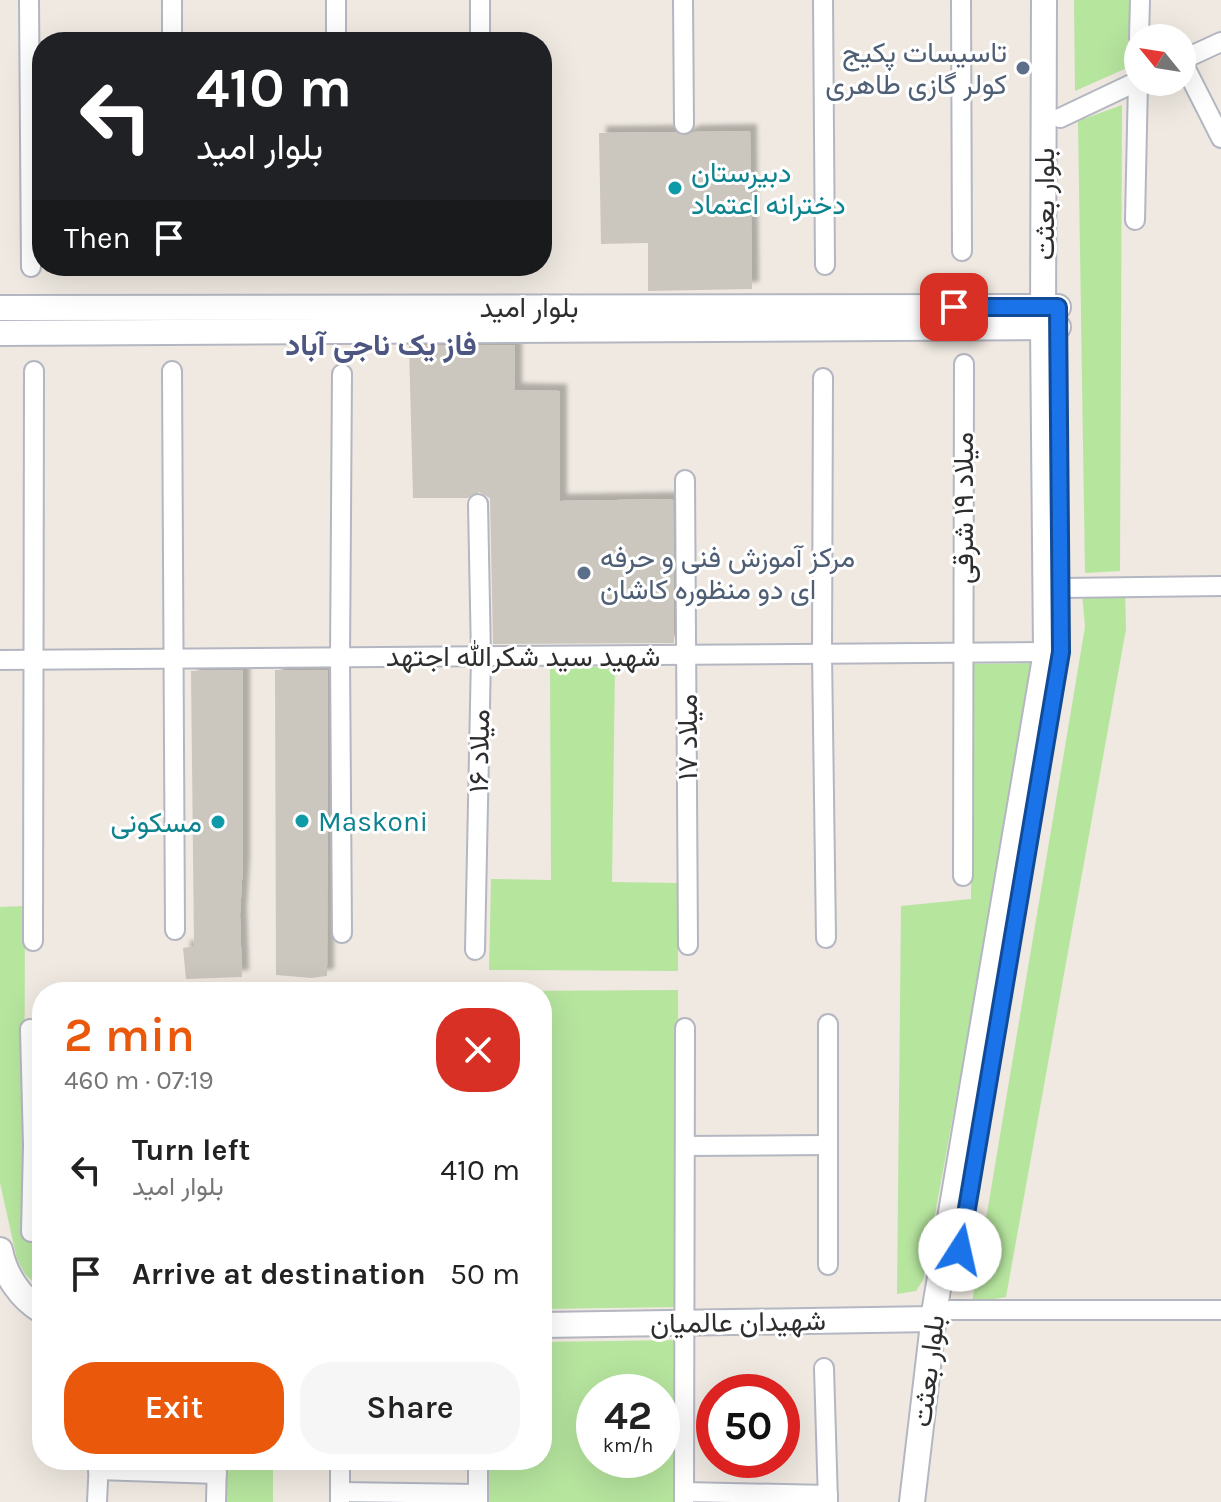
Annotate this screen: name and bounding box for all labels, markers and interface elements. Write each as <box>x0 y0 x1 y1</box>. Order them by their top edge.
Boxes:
north arrow <box>1124 24 1196 96</box>
map controls <box>1124 24 1196 96</box>
place label: تاسیسات پکیج کولر گازی طاهری <box>825 36 1007 102</box>
text: 410 m <box>196 55 352 120</box>
marker: تاسیسات پکیج کولر گازی طاهری <box>1014 59 1032 77</box>
icon: left <box>64 64 168 168</box>
text: بلوار امید <box>196 126 323 168</box>
street label: بلوار بعثت <box>1028 148 1062 260</box>
place label: دبیرستان دخترانه اعتماد <box>691 156 846 222</box>
marker: دبیرستان دخترانه اعتماد <box>666 179 684 197</box>
icon: arrive <box>147 216 191 260</box>
text: Then <box>64 220 131 256</box>
pin <box>920 273 988 341</box>
icon: arrive <box>932 285 976 329</box>
street label: بلوار امید <box>480 291 578 325</box>
district label: فاز یک ناجی آباد <box>285 327 477 363</box>
street label: میلاد ۱۹ شرقی <box>947 432 981 584</box>
place label: مرکز آموزش فنی و حرفه ای دو منظوره کاشان <box>600 541 855 607</box>
marker: مرکز آموزش فنی و حرفه ای دو منظوره کاشان <box>575 564 593 582</box>
street label: شهید سید شکرالله اجتهد <box>386 640 660 674</box>
street label: میلاد ۱۷ <box>671 694 704 780</box>
street label: میلاد ۱۶ <box>462 709 496 793</box>
place label: Maskoni <box>318 805 428 838</box>
place label: مسکونی <box>111 806 202 840</box>
marker: Maskoni <box>293 812 311 830</box>
marker: مسکونی <box>209 813 227 831</box>
text: 2 min <box>64 1007 195 1063</box>
button: close <box>436 1008 520 1092</box>
text: 460 m · 07:19 <box>64 1065 214 1096</box>
text: Turn left <box>132 1132 250 1168</box>
icon: left <box>64 1148 108 1192</box>
text: 410 m <box>440 1152 520 1188</box>
text: بلوار امید <box>132 1171 224 1202</box>
position arrow <box>918 1208 1002 1292</box>
icon: arrive <box>64 1252 108 1296</box>
text: Arrive at destination <box>132 1256 426 1292</box>
text: 50 m <box>450 1256 520 1292</box>
street label: شهیدان عالمیان <box>650 1304 826 1341</box>
street label: بلوار بعثت <box>905 1313 952 1429</box>
button: Exit <box>64 1362 284 1454</box>
button: Share <box>300 1362 520 1454</box>
speed limit sign: 50 <box>696 1374 800 1478</box>
text: 42 <box>604 1392 652 1439</box>
text: km/h <box>603 1434 653 1457</box>

